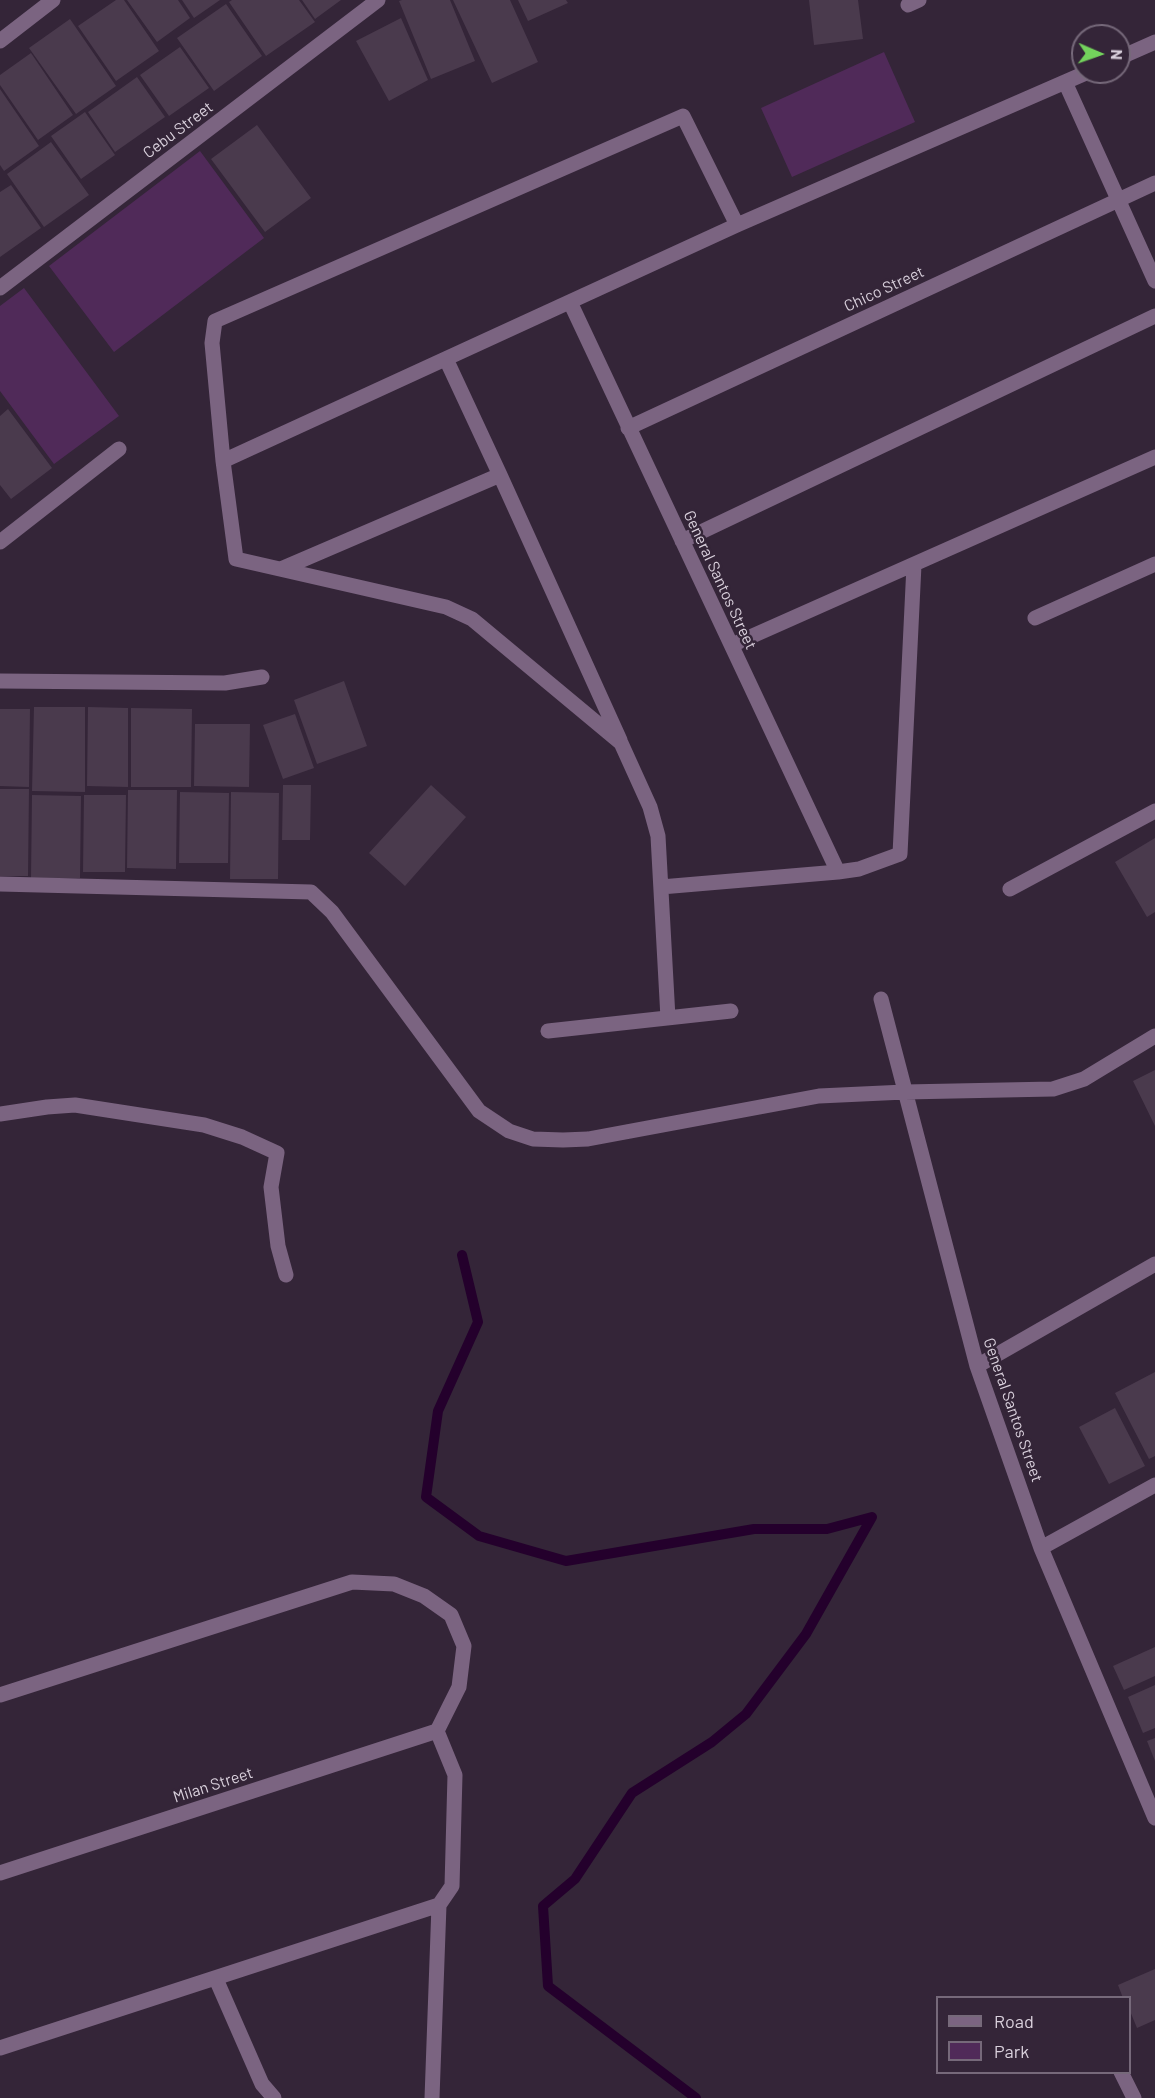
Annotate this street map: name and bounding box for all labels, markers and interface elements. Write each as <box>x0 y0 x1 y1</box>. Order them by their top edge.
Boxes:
north arrow <box>1071 24 1131 84</box>
text: N <box>1108 49 1127 60</box>
street label: Cebu Street <box>139 98 217 162</box>
street label: Chico Street <box>841 262 927 316</box>
street label: General Santos Street <box>679 507 761 653</box>
street label: General Santos Street <box>979 1335 1047 1485</box>
street label: Milan Street <box>171 1763 255 1807</box>
legend <box>936 1996 1131 2074</box>
text: Road <box>994 2010 1034 2032</box>
text: Park <box>994 2040 1029 2062</box>

